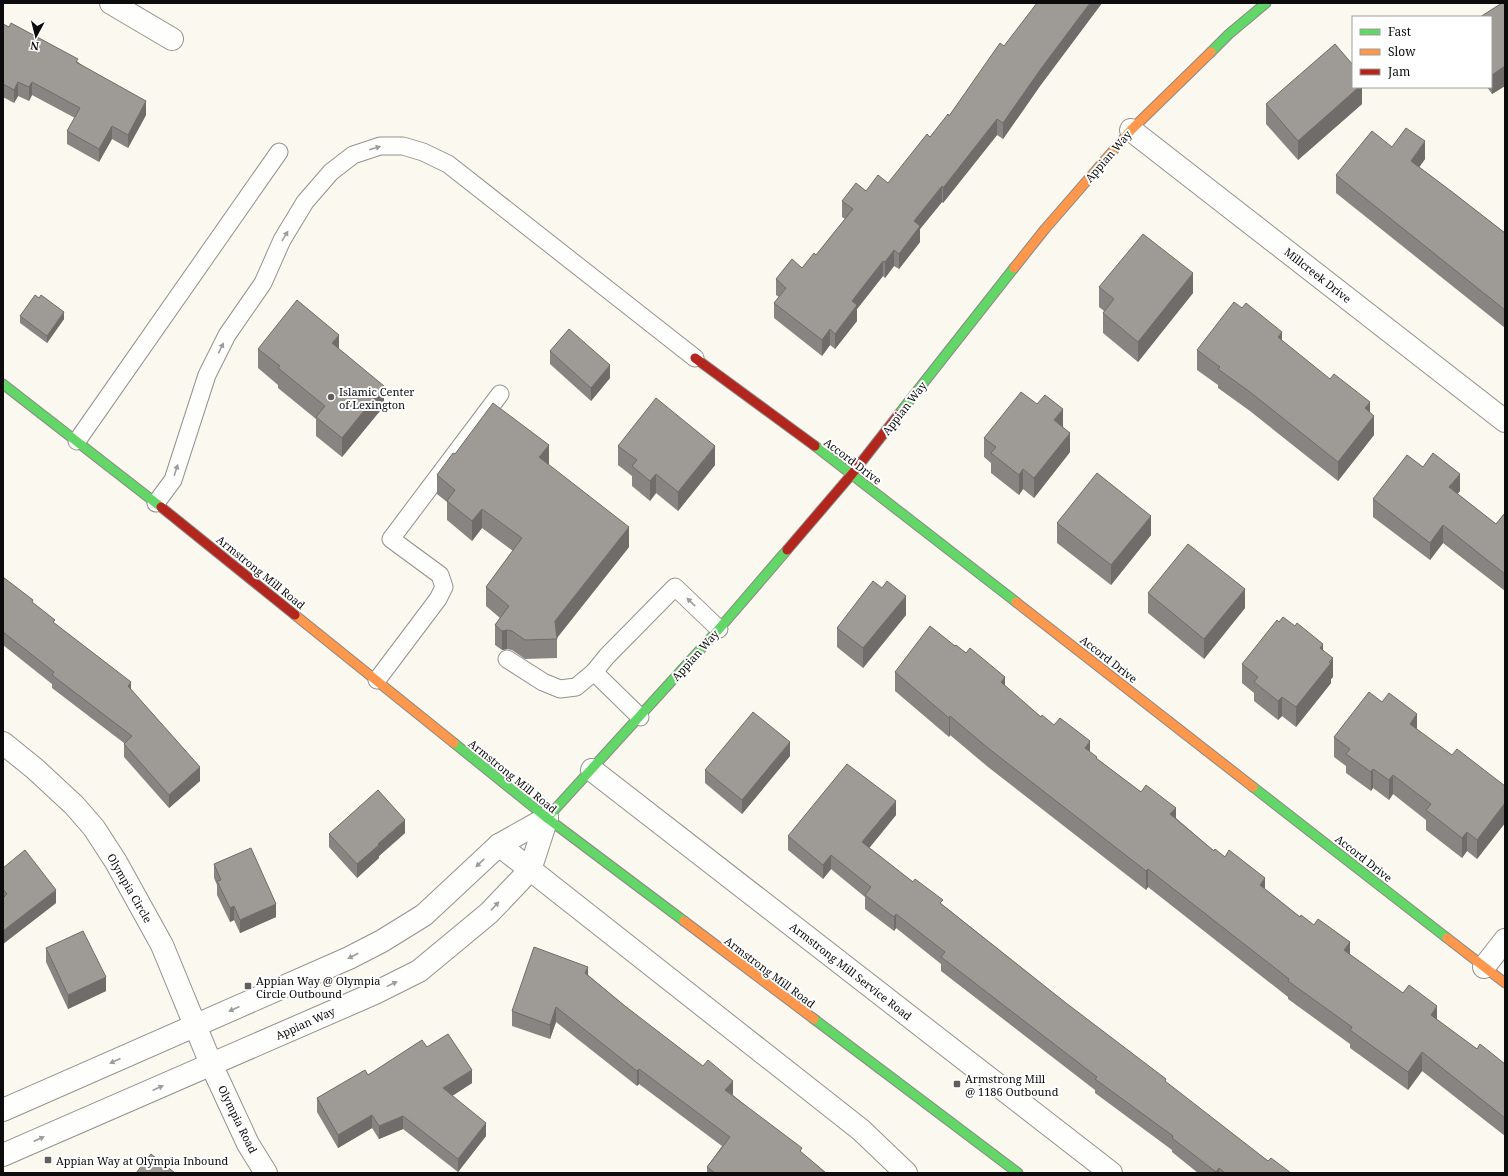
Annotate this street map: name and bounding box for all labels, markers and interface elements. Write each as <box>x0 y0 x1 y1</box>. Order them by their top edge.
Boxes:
north arrow <box>16 16 56 56</box>
legend <box>1352 16 1492 88</box>
text: Fast <box>1388 23 1411 40</box>
text: N <box>29 38 40 54</box>
text: Slow <box>1388 43 1416 60</box>
text: Jam <box>1387 63 1410 80</box>
street label: Appian Way <box>1081 126 1135 185</box>
one-way arrow <box>369 145 381 151</box>
one-way arrow <box>281 230 288 242</box>
street label: Millcreek Drive <box>1281 244 1355 306</box>
one-way arrow <box>218 342 224 354</box>
street label: Appian Way <box>878 378 930 438</box>
place label: Islamic Center of Lexington <box>339 384 415 412</box>
marker: Islamic Center of Lexington <box>326 392 336 402</box>
street label: Accord Drive <box>821 434 885 488</box>
one-way arrow <box>173 464 179 476</box>
street label: Armstrong Mill Road <box>214 532 308 612</box>
one-way arrow <box>686 597 696 607</box>
street label: Appian Way <box>668 626 722 684</box>
street label: Accord Drive <box>1077 632 1141 686</box>
street label: Armstrong Mill Road <box>466 736 560 816</box>
street label: Accord Drive <box>1332 831 1396 885</box>
street label: Olympia Circle <box>104 851 156 925</box>
one-way arrow <box>475 858 485 868</box>
one-way arrow <box>491 901 500 912</box>
street label: Armstrong Mill Service Road <box>787 919 915 1023</box>
street label: Armstrong Mill Road <box>722 933 818 1011</box>
one-way arrow <box>348 953 359 959</box>
place label: Appian Way @ Olympia Circle Outbound <box>256 973 380 1001</box>
marker: Appian Way @ Olympia Circle Outbound <box>243 981 253 991</box>
one-way arrow <box>386 981 398 987</box>
street label: Appian Way <box>273 1003 338 1043</box>
one-way arrow <box>228 1006 240 1012</box>
one-way arrow <box>110 1058 121 1064</box>
place label: Armstrong Mill @ 1186 Outbound <box>965 1071 1059 1099</box>
marker: Armstrong Mill @ 1186 Outbound <box>952 1079 962 1089</box>
street label: Olympia Road <box>215 1082 261 1156</box>
one-way arrow <box>152 1084 164 1091</box>
one-way arrow <box>33 1136 45 1142</box>
place label: Appian Way at Olympia Inbound <box>56 1153 228 1168</box>
marker: Appian Way at Olympia Inbound <box>43 1155 53 1165</box>

